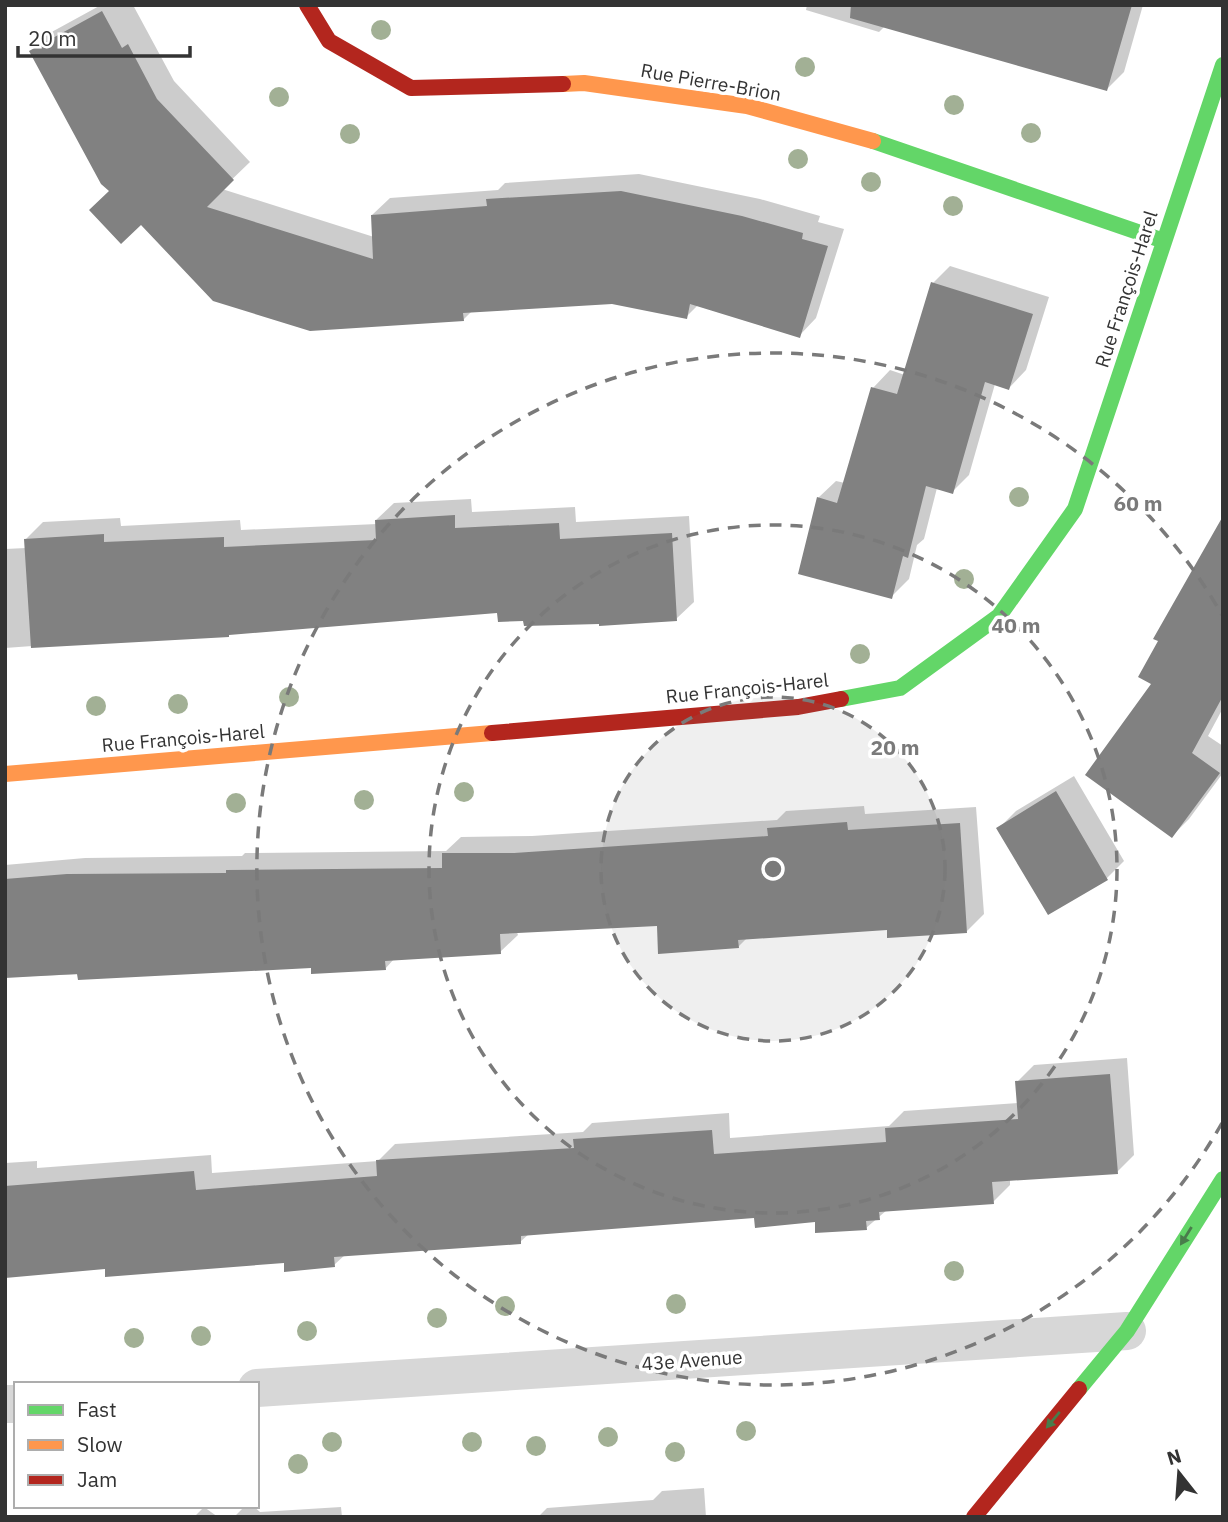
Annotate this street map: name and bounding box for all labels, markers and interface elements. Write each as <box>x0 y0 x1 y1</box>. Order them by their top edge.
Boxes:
scale bar <box>18 14 189 58</box>
text: 20 m <box>28 24 77 52</box>
street label: Rue Pierre-Brion <box>639 58 783 106</box>
street label: Rue François-Harel <box>1089 208 1163 370</box>
text: 60 m <box>1114 489 1162 517</box>
text: 40 m <box>992 611 1040 639</box>
street label: Rue François-Harel <box>664 668 830 708</box>
street label: Rue François-Harel <box>101 719 265 757</box>
text: 20 m <box>871 733 919 761</box>
centre of rings <box>761 857 785 881</box>
one-way arrow <box>1180 1227 1193 1246</box>
street label: 43e Avenue <box>641 1345 743 1375</box>
legend <box>14 1382 259 1508</box>
text: Fast <box>77 1395 117 1423</box>
one-way arrow <box>1046 1411 1061 1429</box>
text: Slow <box>77 1430 123 1458</box>
north arrow <box>1144 1438 1214 1508</box>
text: N <box>1164 1443 1184 1470</box>
text: Jam <box>77 1465 117 1493</box>

